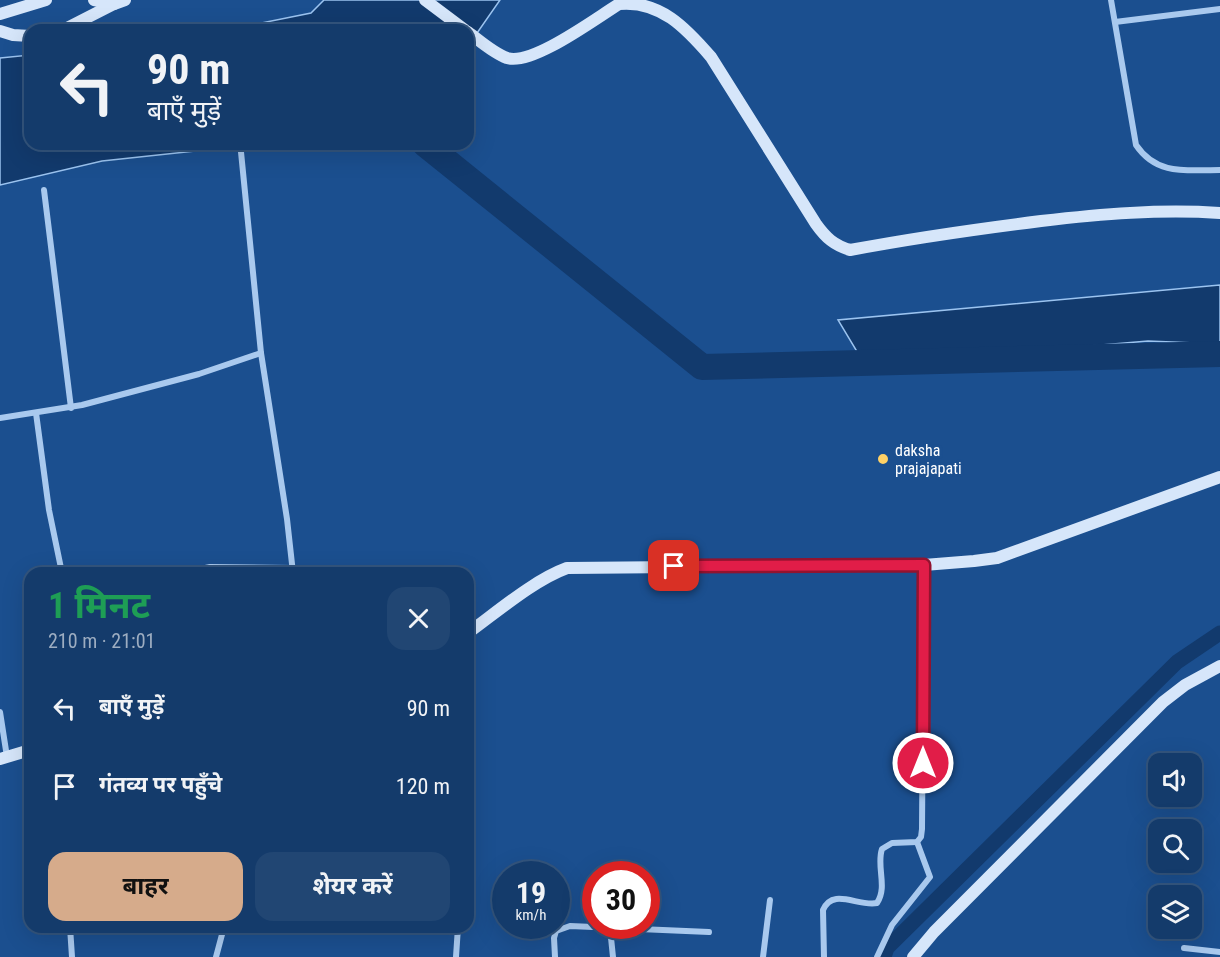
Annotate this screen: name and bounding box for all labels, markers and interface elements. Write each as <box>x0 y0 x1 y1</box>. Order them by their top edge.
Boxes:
text: 90 m <box>147 45 230 94</box>
icon: left <box>48 48 126 126</box>
text: बाएँ मुड़ें <box>147 95 221 127</box>
place label: daksha prajajapati <box>895 441 962 478</box>
marker: daksha prajajapati <box>876 452 890 466</box>
pin <box>648 540 699 591</box>
icon: arrive <box>657 549 690 582</box>
text: 1 मिनट <box>48 585 150 627</box>
button: close <box>387 587 450 650</box>
text: 210 m · 21:01 <box>48 629 155 653</box>
icon: left <box>48 692 81 725</box>
text: बाएँ मुड़ें <box>99 694 164 719</box>
text: 90 m <box>407 696 450 721</box>
position arrow <box>891 731 955 795</box>
map controls <box>1148 753 1202 939</box>
button: sound <box>1148 753 1202 807</box>
icon: arrive <box>48 770 81 803</box>
text: गंतव्य पर पहुँचे <box>99 772 222 797</box>
text: 120 m <box>396 774 450 799</box>
button: search <box>1148 819 1202 873</box>
button: बाहर <box>48 852 243 921</box>
button: शेयर करें <box>255 852 450 921</box>
speed limit sign: 30 <box>582 861 660 939</box>
text: 19 <box>516 875 546 910</box>
button: layers <box>1148 885 1202 939</box>
text: km/h <box>516 906 546 924</box>

